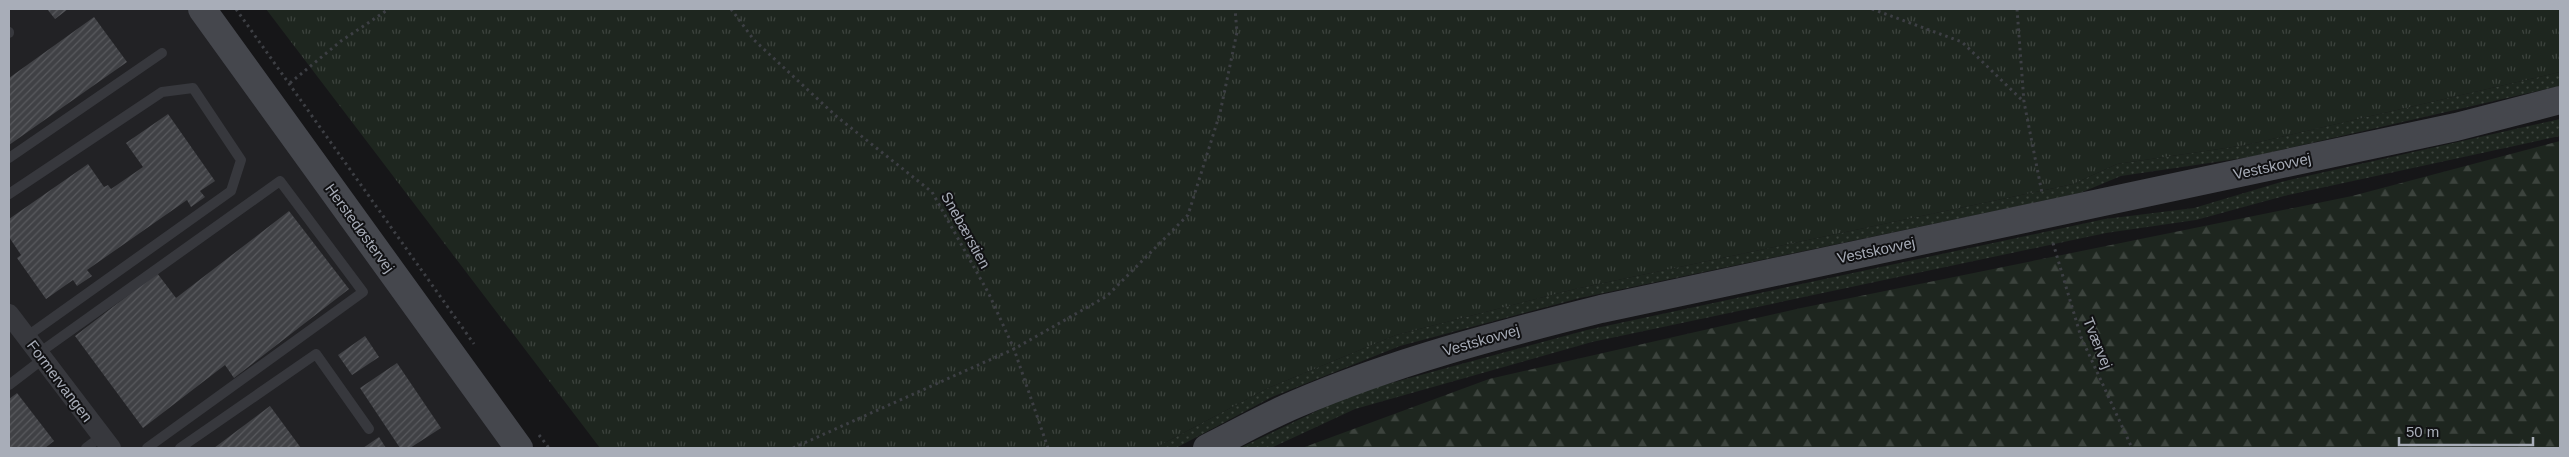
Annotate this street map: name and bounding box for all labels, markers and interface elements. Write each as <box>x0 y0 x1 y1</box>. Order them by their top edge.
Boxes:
street label: Vestskovvej <box>2231 149 2313 183</box>
street label: Herstedøstervej <box>322 180 398 276</box>
street label: Snebærstien <box>938 189 994 271</box>
street label: Vestskovvej <box>1835 233 1917 267</box>
street label: Tværvej <box>2080 315 2116 371</box>
street label: Vestskovvej <box>1441 321 1521 359</box>
street label: Formervangen <box>24 337 96 425</box>
scale bar <box>2399 414 2533 446</box>
text: 50 m <box>2406 423 2439 440</box>

